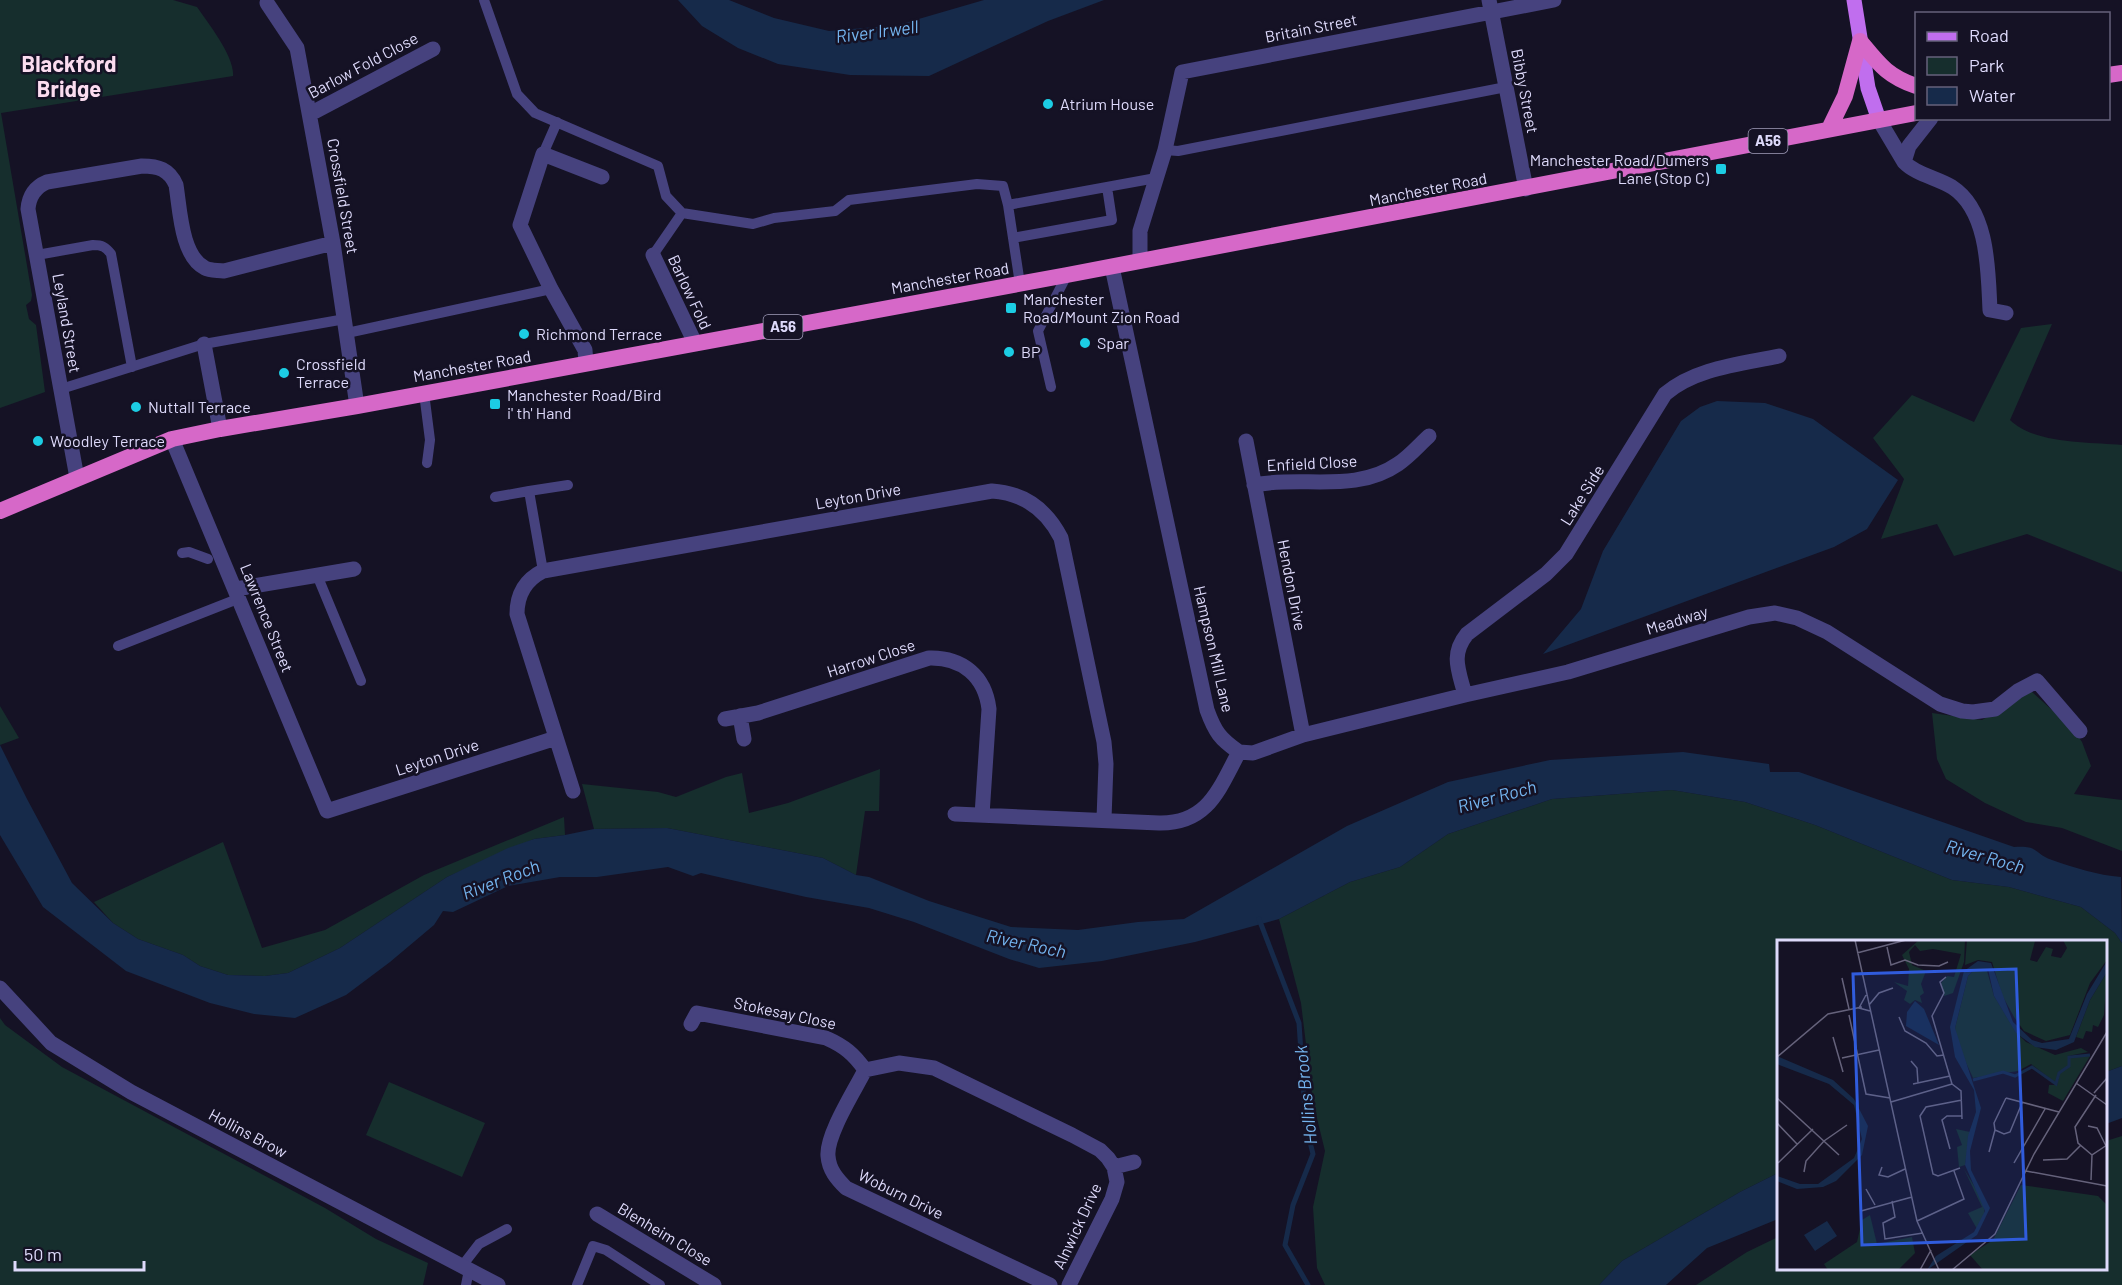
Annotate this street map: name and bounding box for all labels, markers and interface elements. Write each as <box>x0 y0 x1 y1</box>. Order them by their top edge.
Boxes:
street label: Britain Street <box>1263 9 1359 46</box>
legend <box>1915 12 2110 120</box>
water label: River Irwell <box>834 15 920 47</box>
text: Road <box>1969 24 2009 46</box>
street label: Barlow Fold Close <box>305 28 421 102</box>
street label: Bibby Street <box>1508 47 1543 135</box>
district label: Blackford Bridge <box>22 50 116 101</box>
text: Park <box>1969 54 2004 76</box>
text: Water <box>1969 84 2016 106</box>
place label: Atrium House <box>1060 94 1154 113</box>
marker: Atrium House <box>1041 97 1055 111</box>
road number: A56 <box>1748 129 1788 153</box>
street label: Crossfield Street <box>324 137 363 255</box>
place label: Manchester Road/Dumers Lane (Stop C) <box>1530 150 1710 187</box>
marker: Manchester Road/Dumers Lane (Stop C) <box>1714 162 1728 176</box>
street label: Manchester Road <box>1367 168 1488 209</box>
street label: Barlow Fold <box>665 251 716 332</box>
street label: Manchester Road <box>889 258 1010 297</box>
street label: Leyland Street <box>49 272 86 374</box>
place label: Manchester Road/Mount Zion Road <box>1023 289 1180 326</box>
marker: Manchester Road/Mount Zion Road <box>1004 301 1018 315</box>
road number: A56 <box>764 315 802 339</box>
place label: Richmond Terrace <box>536 324 662 343</box>
marker: Richmond Terrace <box>517 327 531 341</box>
place label: Spar <box>1097 333 1129 352</box>
marker: Spar <box>1078 336 1092 350</box>
place label: BP <box>1021 342 1041 361</box>
marker: BP <box>1002 345 1016 359</box>
street label: Manchester Road <box>411 346 532 385</box>
place label: Crossfield Terrace <box>296 354 366 391</box>
marker: Crossfield Terrace <box>277 366 291 380</box>
place label: Manchester Road/Bird i' th' Hand <box>507 385 662 422</box>
place label: Nuttall Terrace <box>148 397 251 416</box>
marker: Manchester Road/Bird i' th' Hand <box>488 397 502 411</box>
marker: Nuttall Terrace <box>129 400 143 414</box>
place label: Woodley Terrace <box>50 431 165 450</box>
marker: Woodley Terrace <box>31 434 45 448</box>
street label: Enfield Close <box>1266 451 1358 474</box>
street label: Lake Side <box>1556 461 1607 528</box>
street label: Leyton Drive <box>814 479 902 512</box>
street label: Hendon Drive <box>1274 538 1311 632</box>
street label: Lawrence Street <box>237 561 298 675</box>
street label: Hampson Mill Lane <box>1191 584 1238 714</box>
street label: Meadway <box>1644 601 1711 638</box>
street label: Harrow Close <box>824 634 917 681</box>
street label: Leyton Drive <box>393 734 481 779</box>
water label: River Roch <box>1455 775 1539 817</box>
water label: River Roch <box>1943 834 2027 878</box>
water label: River Roch <box>459 854 542 904</box>
water label: River Roch <box>984 924 1068 962</box>
inset map <box>1777 940 2107 1270</box>
street label: Stokesay Close <box>732 992 838 1033</box>
water label: Hollins Brook <box>1289 1044 1321 1146</box>
street label: Hollins Brow <box>206 1104 291 1161</box>
street label: Woburn Drive <box>855 1165 947 1222</box>
street label: Alnwick Drive <box>1048 1180 1105 1272</box>
street label: Blenheim Close <box>615 1198 716 1269</box>
scale bar <box>15 1234 144 1272</box>
text: 50 m <box>24 1243 62 1265</box>

